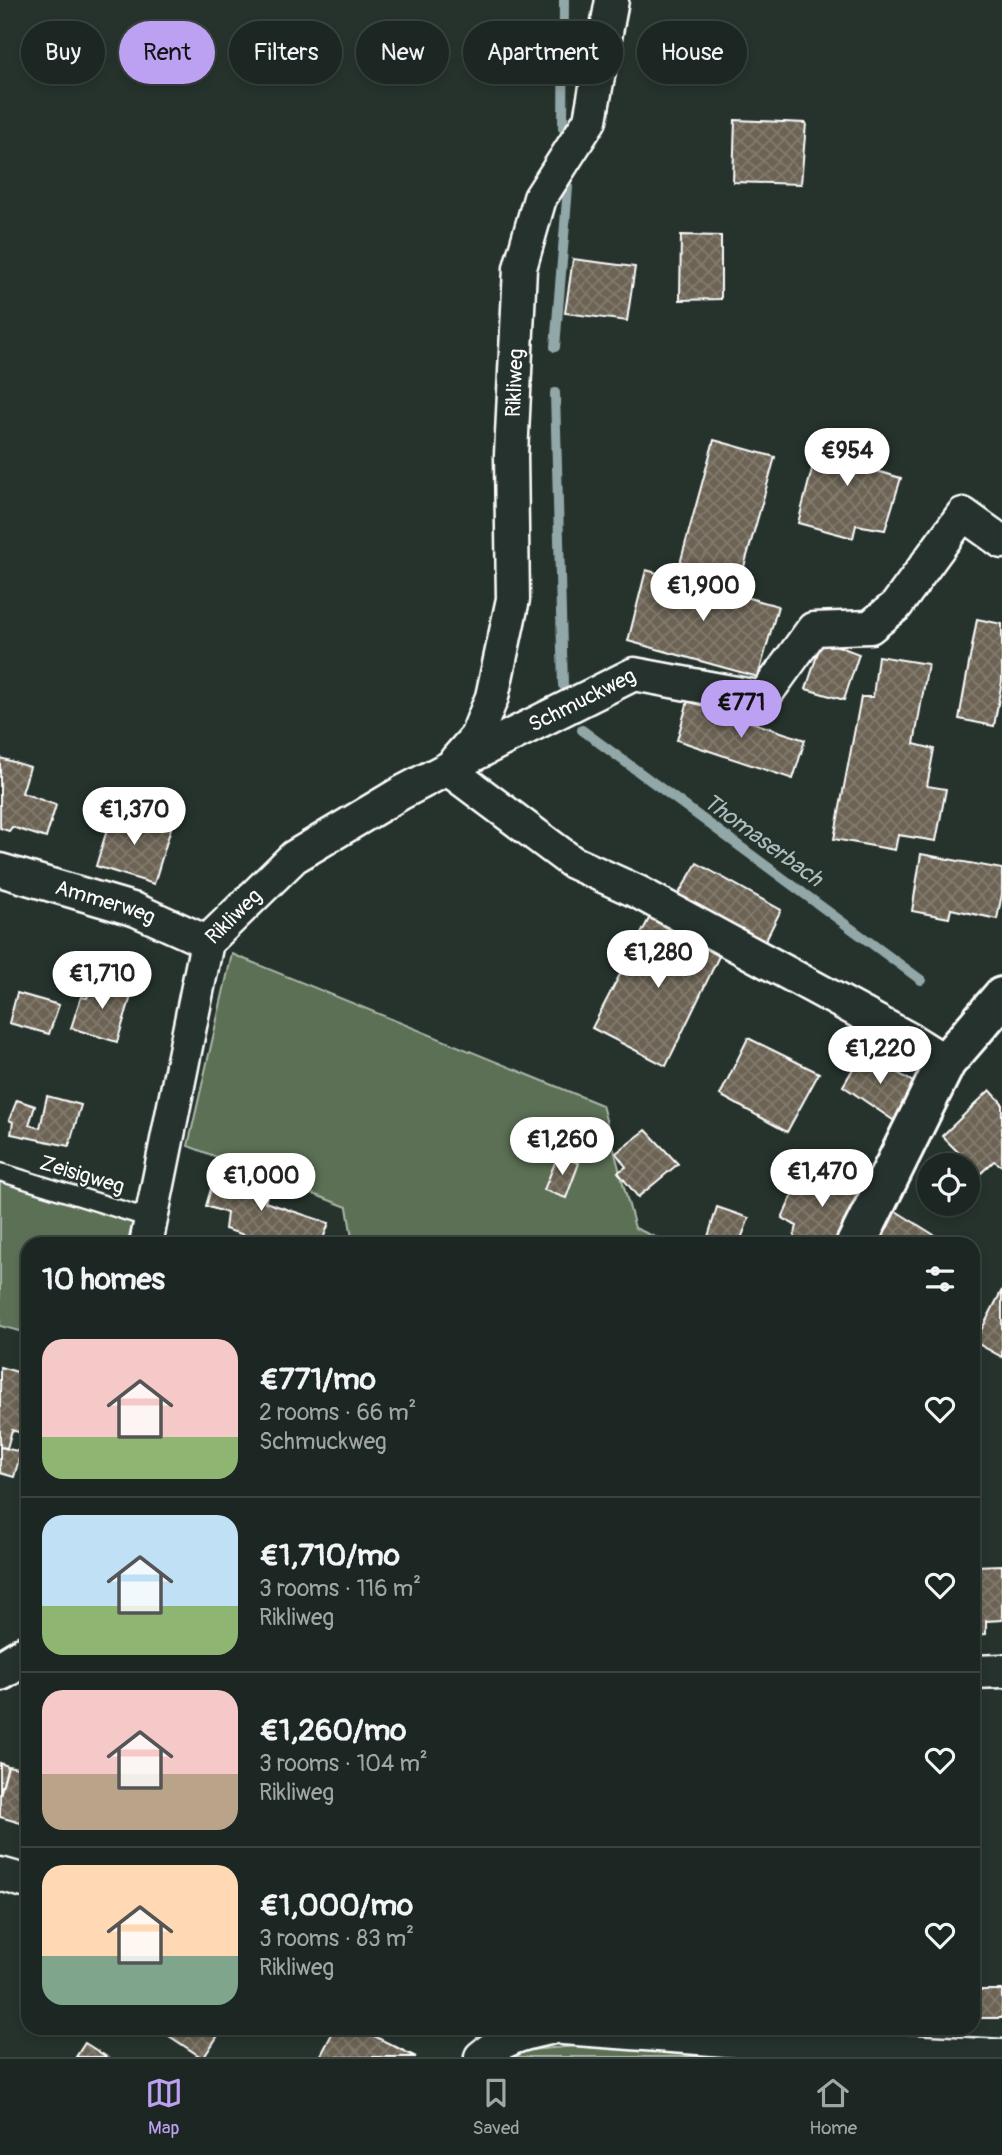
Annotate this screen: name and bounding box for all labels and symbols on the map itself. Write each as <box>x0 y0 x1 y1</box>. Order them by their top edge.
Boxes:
street label: Rikliweg <box>499 348 530 418</box>
pin: €954 <box>806 428 888 488</box>
pin: €1,900 <box>646 564 760 623</box>
street label: Schmuckweg <box>524 662 640 738</box>
pin: €771 <box>700 680 782 740</box>
water label: Thomaserbach <box>698 787 829 894</box>
pin: €1,370 <box>77 788 191 847</box>
street label: Ammerweg <box>52 873 160 931</box>
street label: Rikliweg <box>199 883 267 950</box>
pin: €1,280 <box>601 930 715 990</box>
pin: €1,710 <box>45 951 159 1011</box>
pin: €1,220 <box>823 1026 937 1086</box>
pin: €1,260 <box>505 1118 619 1177</box>
street label: Zeisigweg <box>36 1149 128 1201</box>
pin: €1,470 <box>765 1150 879 1209</box>
pin: €1,000 <box>204 1154 318 1213</box>

